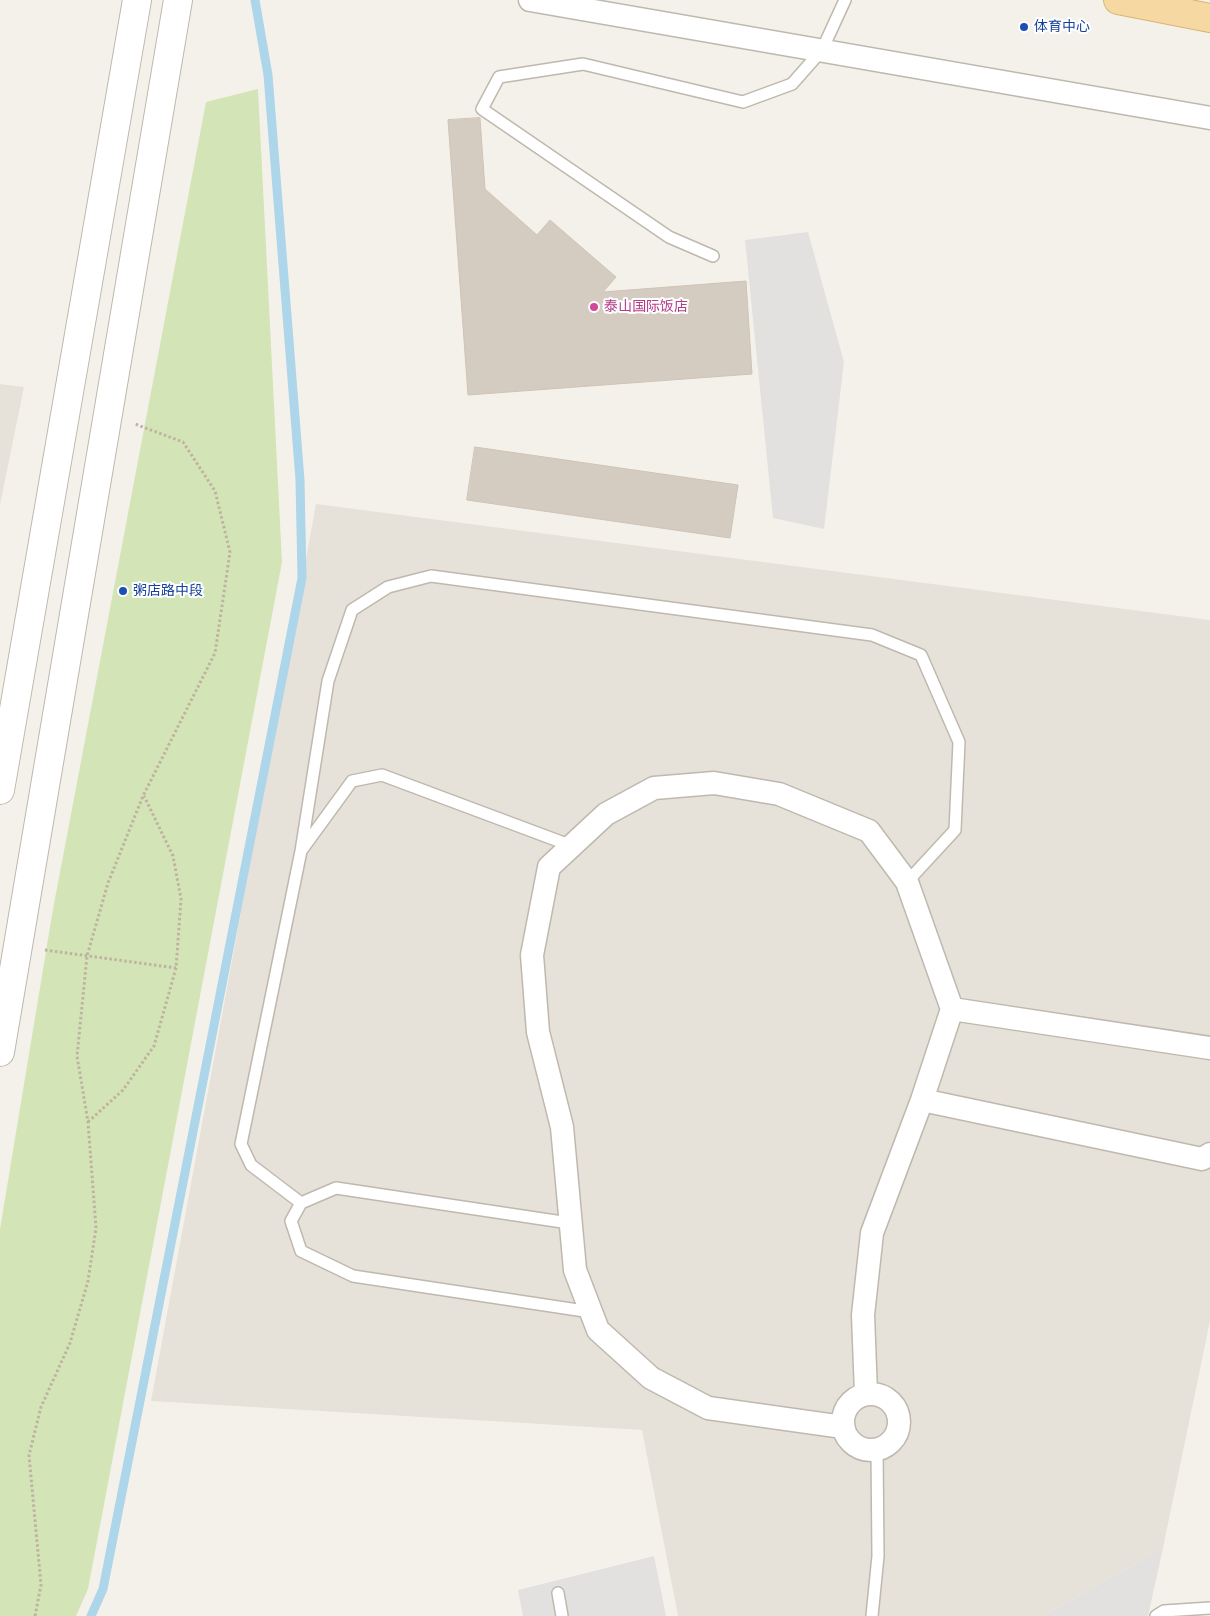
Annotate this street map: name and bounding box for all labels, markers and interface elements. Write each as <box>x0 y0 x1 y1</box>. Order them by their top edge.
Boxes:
place label: 体育中心 <box>1034 19 1090 35</box>
marker: 体育中心 <box>1018 21 1030 33</box>
place label: 泰山国际饭店 <box>604 299 688 315</box>
marker: 泰山国际饭店 <box>588 301 600 313</box>
place label: 粥店路中段 <box>133 583 203 599</box>
marker: 粥店路中段 <box>117 585 129 597</box>

